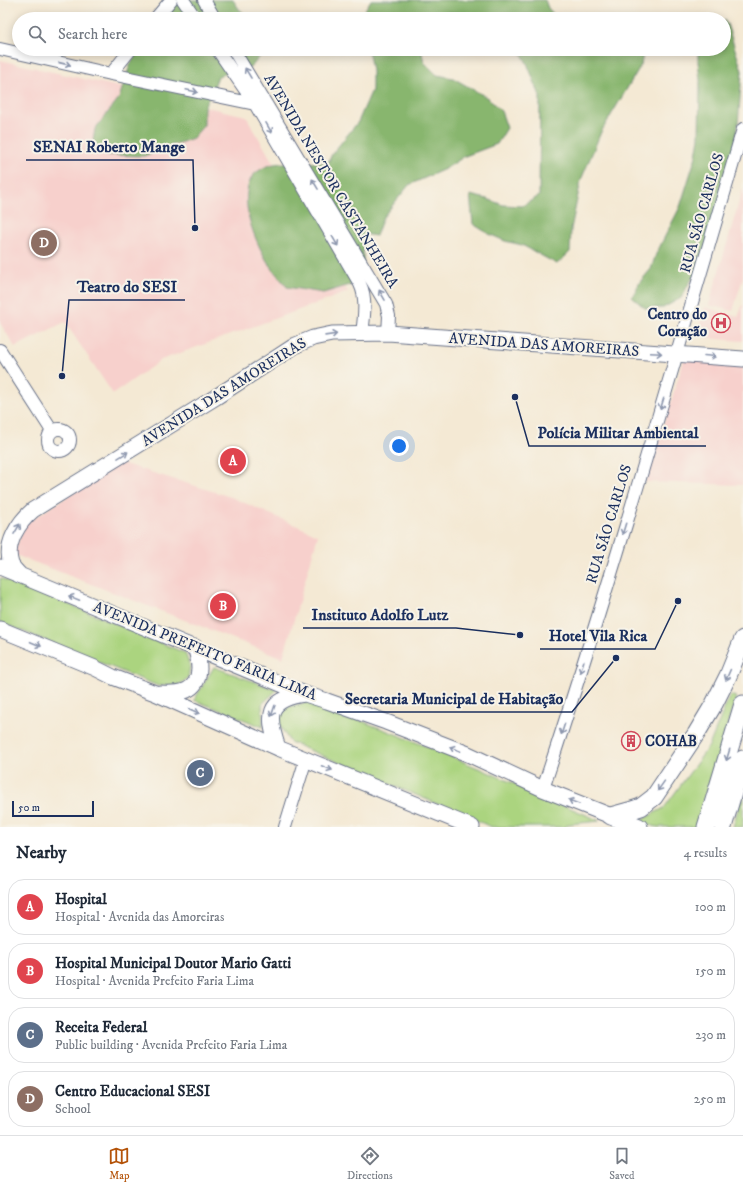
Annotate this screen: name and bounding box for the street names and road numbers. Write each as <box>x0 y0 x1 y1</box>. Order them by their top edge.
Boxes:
street label: AVENIDA NESTOR CASTANHEIRA <box>259 70 403 292</box>
street label: RUA SÃO CARLOS <box>675 151 728 275</box>
street label: AVENIDA DAS AMOREIRAS <box>448 329 640 361</box>
street label: AVENIDA DAS AMOREIRAS <box>138 333 310 451</box>
street label: RUA SÃO CARLOS <box>581 462 636 586</box>
street label: AVENIDA PREFEITO FARIA LIMA <box>90 597 320 705</box>

